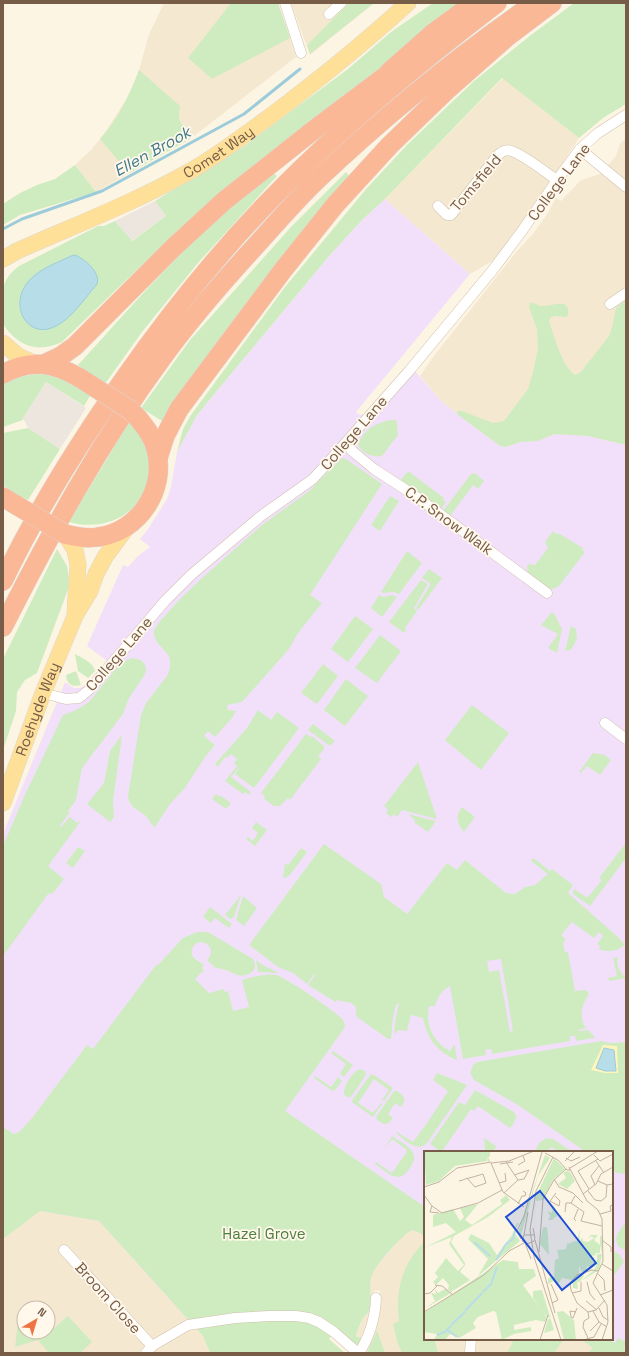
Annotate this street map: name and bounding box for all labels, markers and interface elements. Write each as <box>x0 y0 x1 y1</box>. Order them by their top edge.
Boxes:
water label: Ellen Brook <box>110 121 197 181</box>
street label: Comet Way <box>179 121 257 182</box>
street label: College Lane <box>523 139 594 224</box>
street label: Tomsfield <box>446 150 505 215</box>
street label: College Lane <box>316 391 391 474</box>
street label: C.P. Snow Walk <box>401 482 497 559</box>
street label: College Lane <box>81 612 156 695</box>
street label: Roehyde Way <box>11 659 64 759</box>
inset map <box>424 1151 613 1340</box>
park label: Hazel Grove <box>222 1224 306 1243</box>
street label: Broom Close <box>71 1258 146 1338</box>
north arrow <box>16 1300 56 1340</box>
text: N <box>35 1304 49 1320</box>

